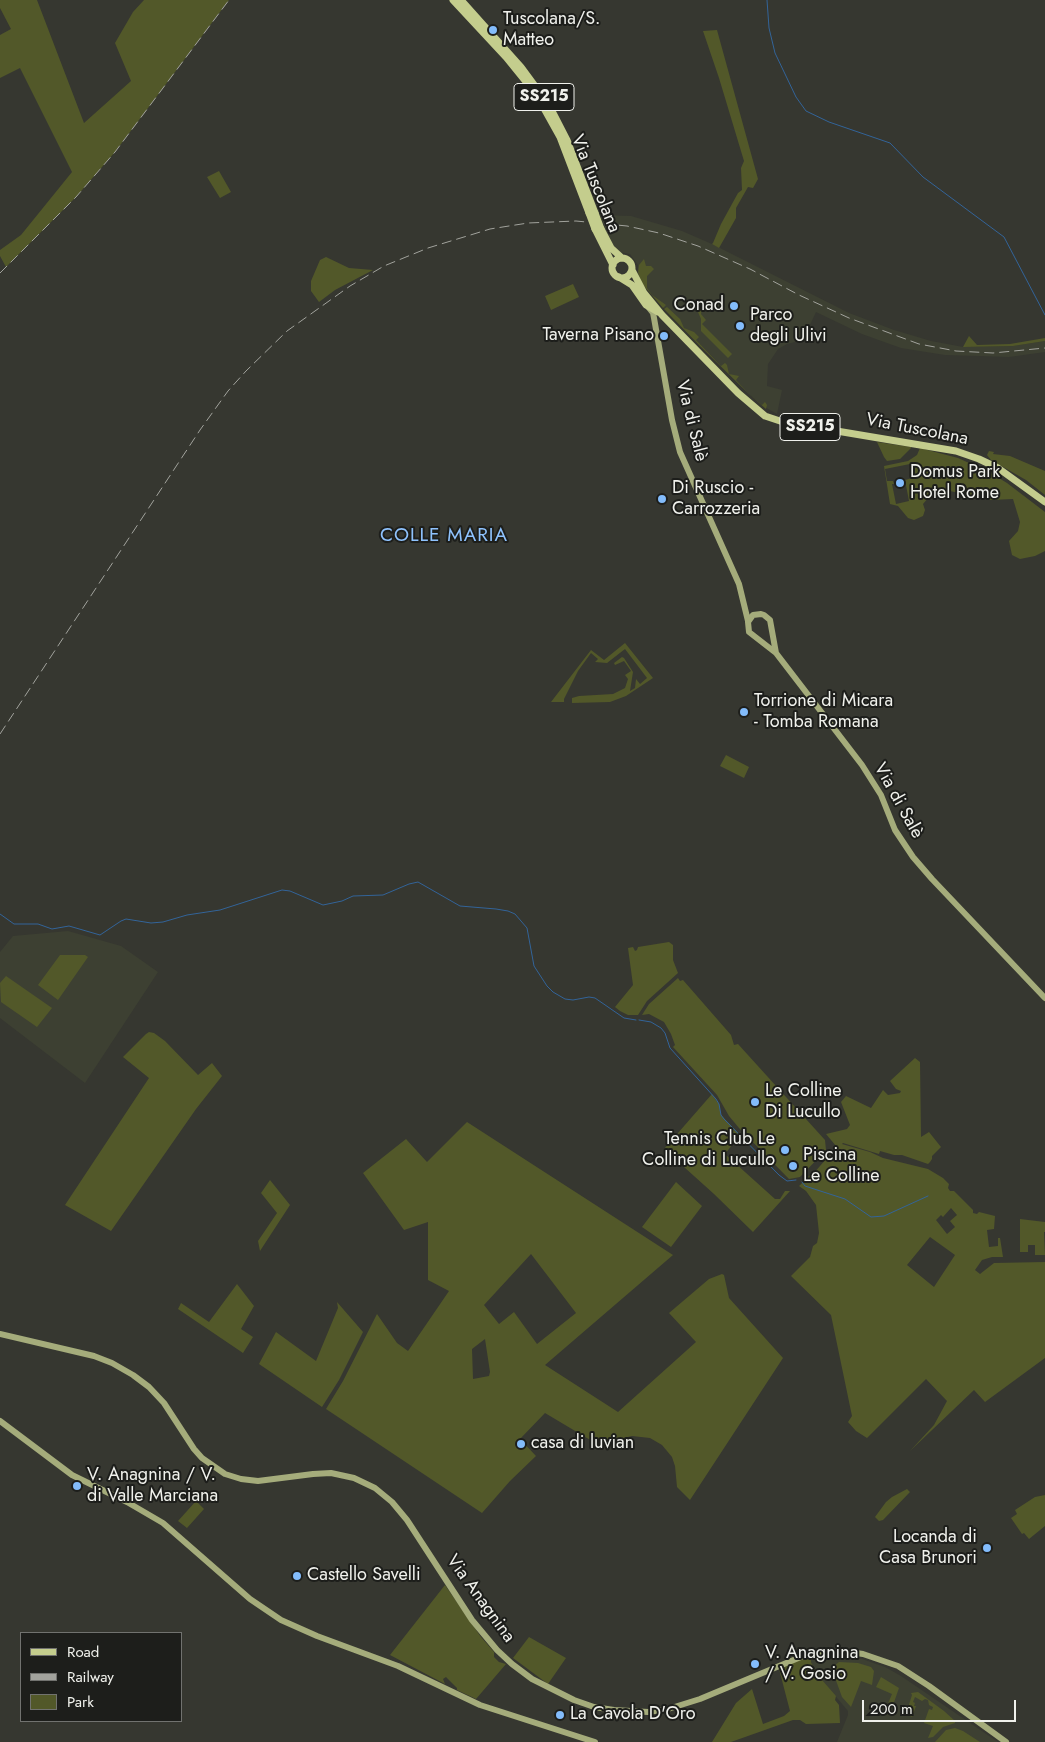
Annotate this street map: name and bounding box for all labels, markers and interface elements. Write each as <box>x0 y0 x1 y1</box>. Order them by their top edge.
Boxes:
place label: Tuscolana/S. Matteo <box>503 9 601 52</box>
marker: Tuscolana/S. Matteo <box>487 24 499 36</box>
road number: SS215 <box>514 84 574 110</box>
street label: Via Tuscolana <box>566 132 624 236</box>
place label: Conad <box>673 295 724 317</box>
marker: Conad <box>728 300 740 312</box>
place label: Parco degli Ulivi <box>750 305 827 348</box>
marker: Parco degli Ulivi <box>734 320 746 332</box>
place label: Taverna Pisano <box>543 325 654 347</box>
marker: Taverna Pisano <box>658 330 670 342</box>
street label: Via di Salè <box>670 378 712 464</box>
street label: Via Tuscolana <box>864 410 970 450</box>
road number: SS215 <box>780 414 840 441</box>
place label: Domus Park Hotel Rome <box>910 462 1000 504</box>
marker: Domus Park Hotel Rome <box>894 477 906 489</box>
place label: Di Ruscio - Carrozzeria <box>672 478 760 520</box>
marker: Di Ruscio - Carrozzeria <box>656 493 668 505</box>
district label: COLLE MARIA <box>379 525 509 547</box>
place label: Torrione di Micara - Tomba Romana <box>754 691 893 734</box>
marker: Torrione di Micara - Tomba Romana <box>738 706 750 718</box>
street label: Via di Salè <box>868 760 928 842</box>
place label: Le Colline Di Lucullo <box>765 1081 842 1124</box>
marker: Le Colline Di Lucullo <box>749 1096 761 1108</box>
place label: Tennis Club Le Colline di Lucullo <box>642 1129 775 1172</box>
marker: Tennis Club Le Colline di Lucullo <box>779 1144 791 1156</box>
place label: Piscina Le Colline <box>803 1145 880 1188</box>
marker: Piscina Le Colline <box>787 1160 799 1172</box>
place label: casa di luvian <box>531 1433 634 1455</box>
marker: casa di luvian <box>515 1438 527 1450</box>
place label: V. Anagnina / V. di Valle Marciana <box>87 1465 218 1508</box>
marker: V. Anagnina / V. di Valle Marciana <box>71 1480 83 1492</box>
place label: Locanda di Casa Brunori <box>879 1527 977 1570</box>
marker: Locanda di Casa Brunori <box>981 1542 993 1554</box>
street label: Via Anagnina <box>441 1551 519 1647</box>
place label: Castello Savelli <box>307 1565 421 1587</box>
marker: Castello Savelli <box>291 1570 303 1582</box>
legend <box>20 1632 182 1722</box>
text: Road <box>67 1641 99 1663</box>
place label: V. Anagnina / V. Gosio <box>765 1643 858 1686</box>
marker: V. Anagnina / V. Gosio <box>749 1658 761 1670</box>
text: Railway <box>67 1666 114 1688</box>
scale bar <box>865 1690 1019 1722</box>
text: Park <box>67 1691 94 1713</box>
text: 200 m <box>870 1698 913 1720</box>
place label: La Cavola D'Oro <box>570 1704 696 1726</box>
marker: La Cavola D'Oro <box>554 1709 566 1721</box>

